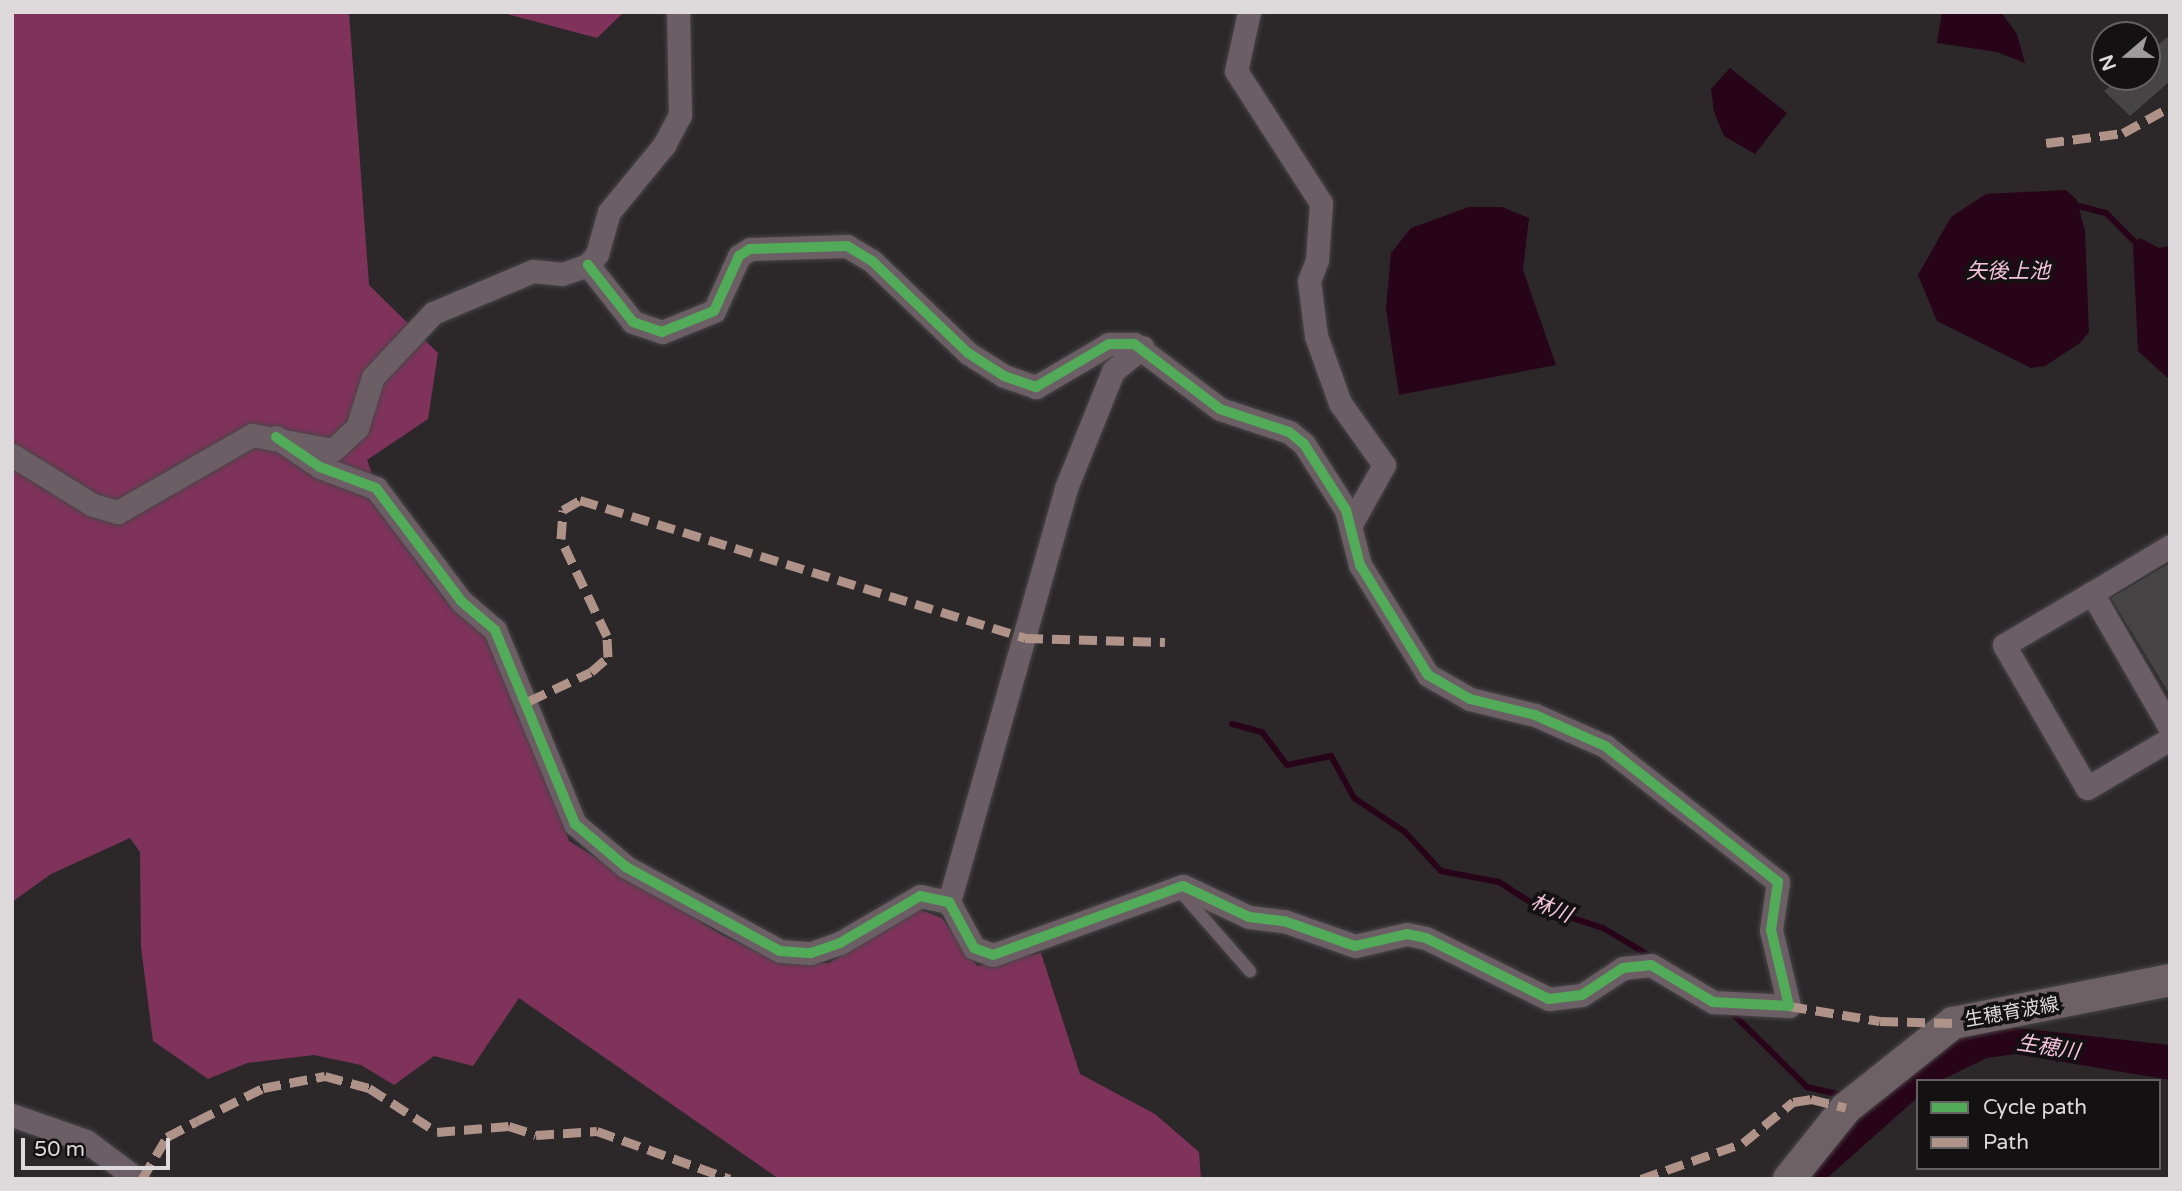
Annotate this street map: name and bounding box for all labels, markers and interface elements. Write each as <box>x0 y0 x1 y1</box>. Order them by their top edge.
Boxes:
north arrow <box>2091 21 2161 91</box>
text: N <box>2095 52 2121 73</box>
water label: 矢後上池 <box>1966 259 2050 285</box>
water label: 林川 <box>1527 889 1575 929</box>
street label: 生穂育波線 <box>1963 994 2061 1032</box>
water label: 生穂川 <box>2015 1031 2081 1065</box>
legend <box>1916 1079 2161 1170</box>
text: Cycle path <box>1983 1095 2087 1120</box>
scale bar <box>24 1124 173 1168</box>
text: Path <box>1983 1130 2029 1155</box>
text: 50 m <box>34 1137 85 1162</box>

